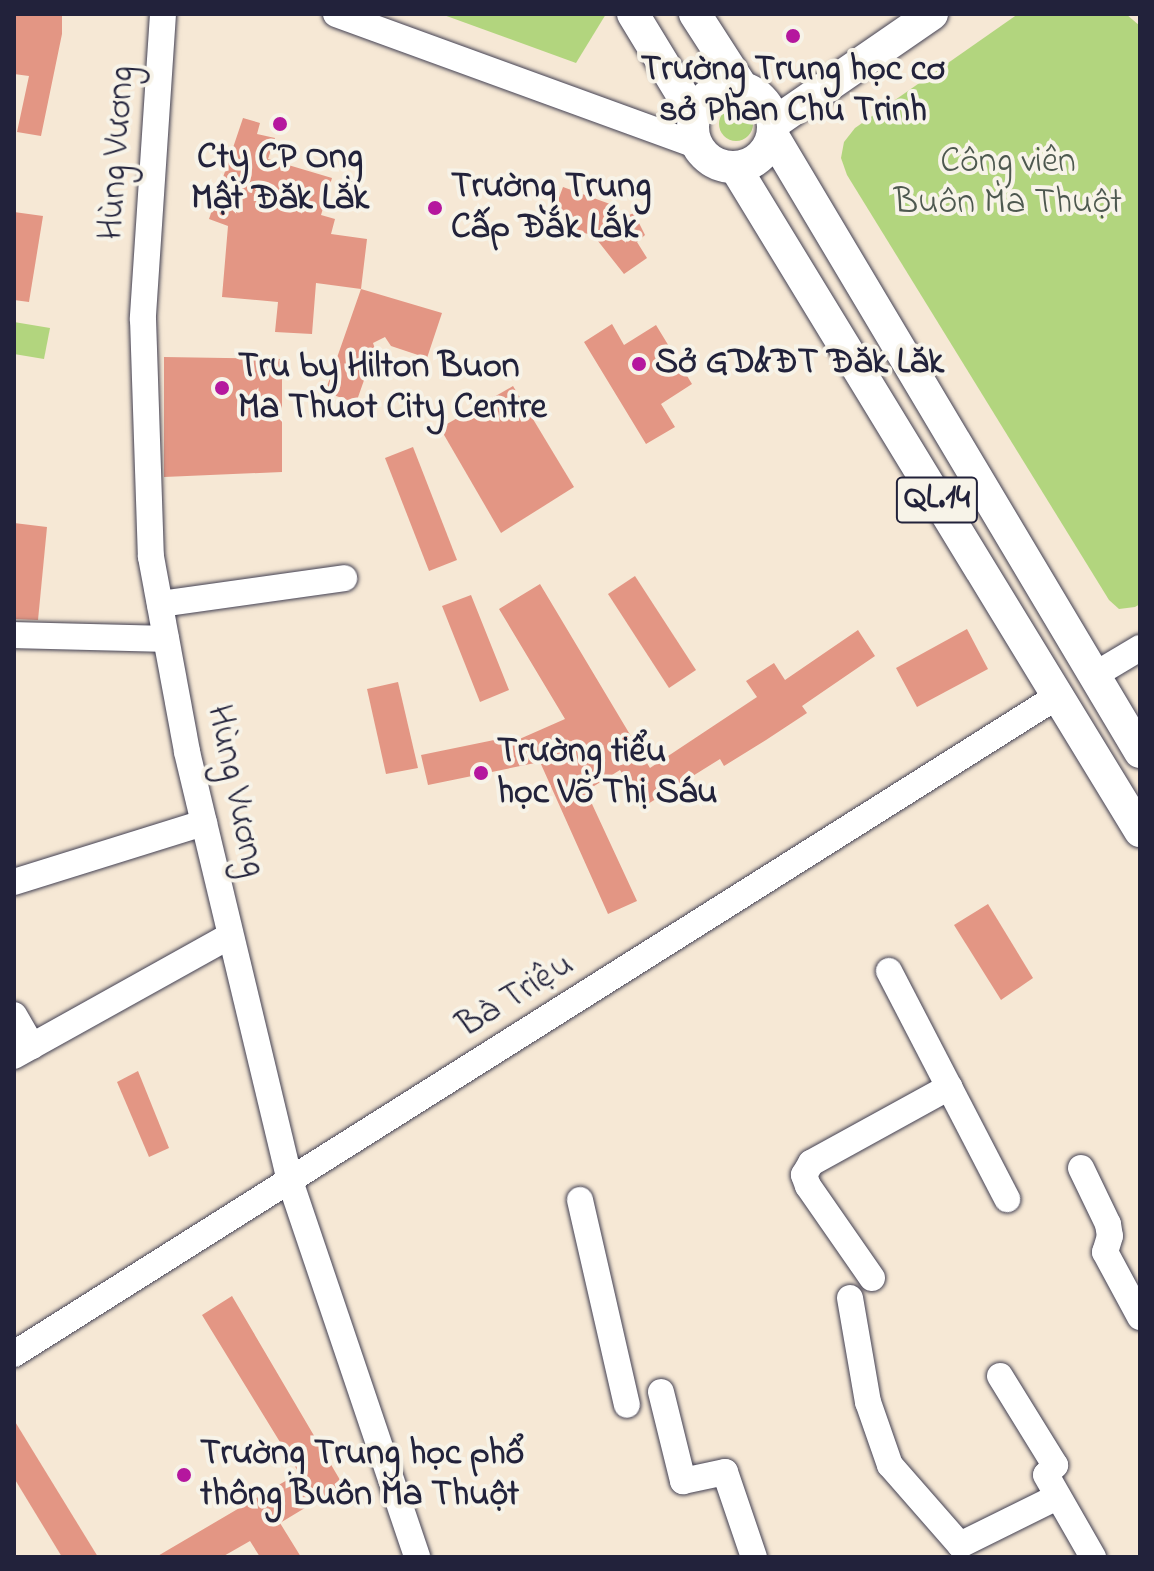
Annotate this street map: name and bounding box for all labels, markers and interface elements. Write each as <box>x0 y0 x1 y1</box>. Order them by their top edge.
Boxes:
marker: Trường Trung học cơ sở Phan Chu Trinh <box>784 27 802 45</box>
place label: Trường Trung học cơ sở Phan Chu Trinh <box>641 48 945 133</box>
street label: Hùng Vương <box>90 64 146 242</box>
marker: Cty CP Ong Mật Đăk Lăk <box>271 115 289 133</box>
place label: Cty CP Ong Mật Đăk Lăk <box>191 136 369 221</box>
park label: Công viên Buôn Ma Thuột <box>894 140 1122 225</box>
place label: Trường Trung Cấp Đắk Lắk <box>451 165 651 250</box>
marker: Trường Trung Cấp Đắk Lắk <box>426 199 444 217</box>
place label: Sở GD&ĐT Đăk Lăk <box>655 342 944 386</box>
place label: Tru by Hilton Buon Ma Thuot City Centre <box>238 345 547 430</box>
marker: Sở GD&ĐT Đăk Lăk <box>630 355 648 373</box>
marker: Tru by Hilton Buon Ma Thuot City Centre <box>213 379 231 397</box>
road number: QL.14 <box>895 470 979 530</box>
street label: Hùng Vương <box>196 701 274 881</box>
place label: Trường tiểu học Võ Thị Sáu <box>497 730 717 815</box>
marker: Trường tiểu học Võ Thị Sáu <box>472 764 490 782</box>
street label: Bà Triệu <box>450 944 582 1048</box>
place label: Trường Trung học phổ thông Buôn Ma Thuột <box>200 1432 524 1517</box>
marker: Trường Trung học phổ thông Buôn Ma Thuột <box>175 1466 193 1484</box>

